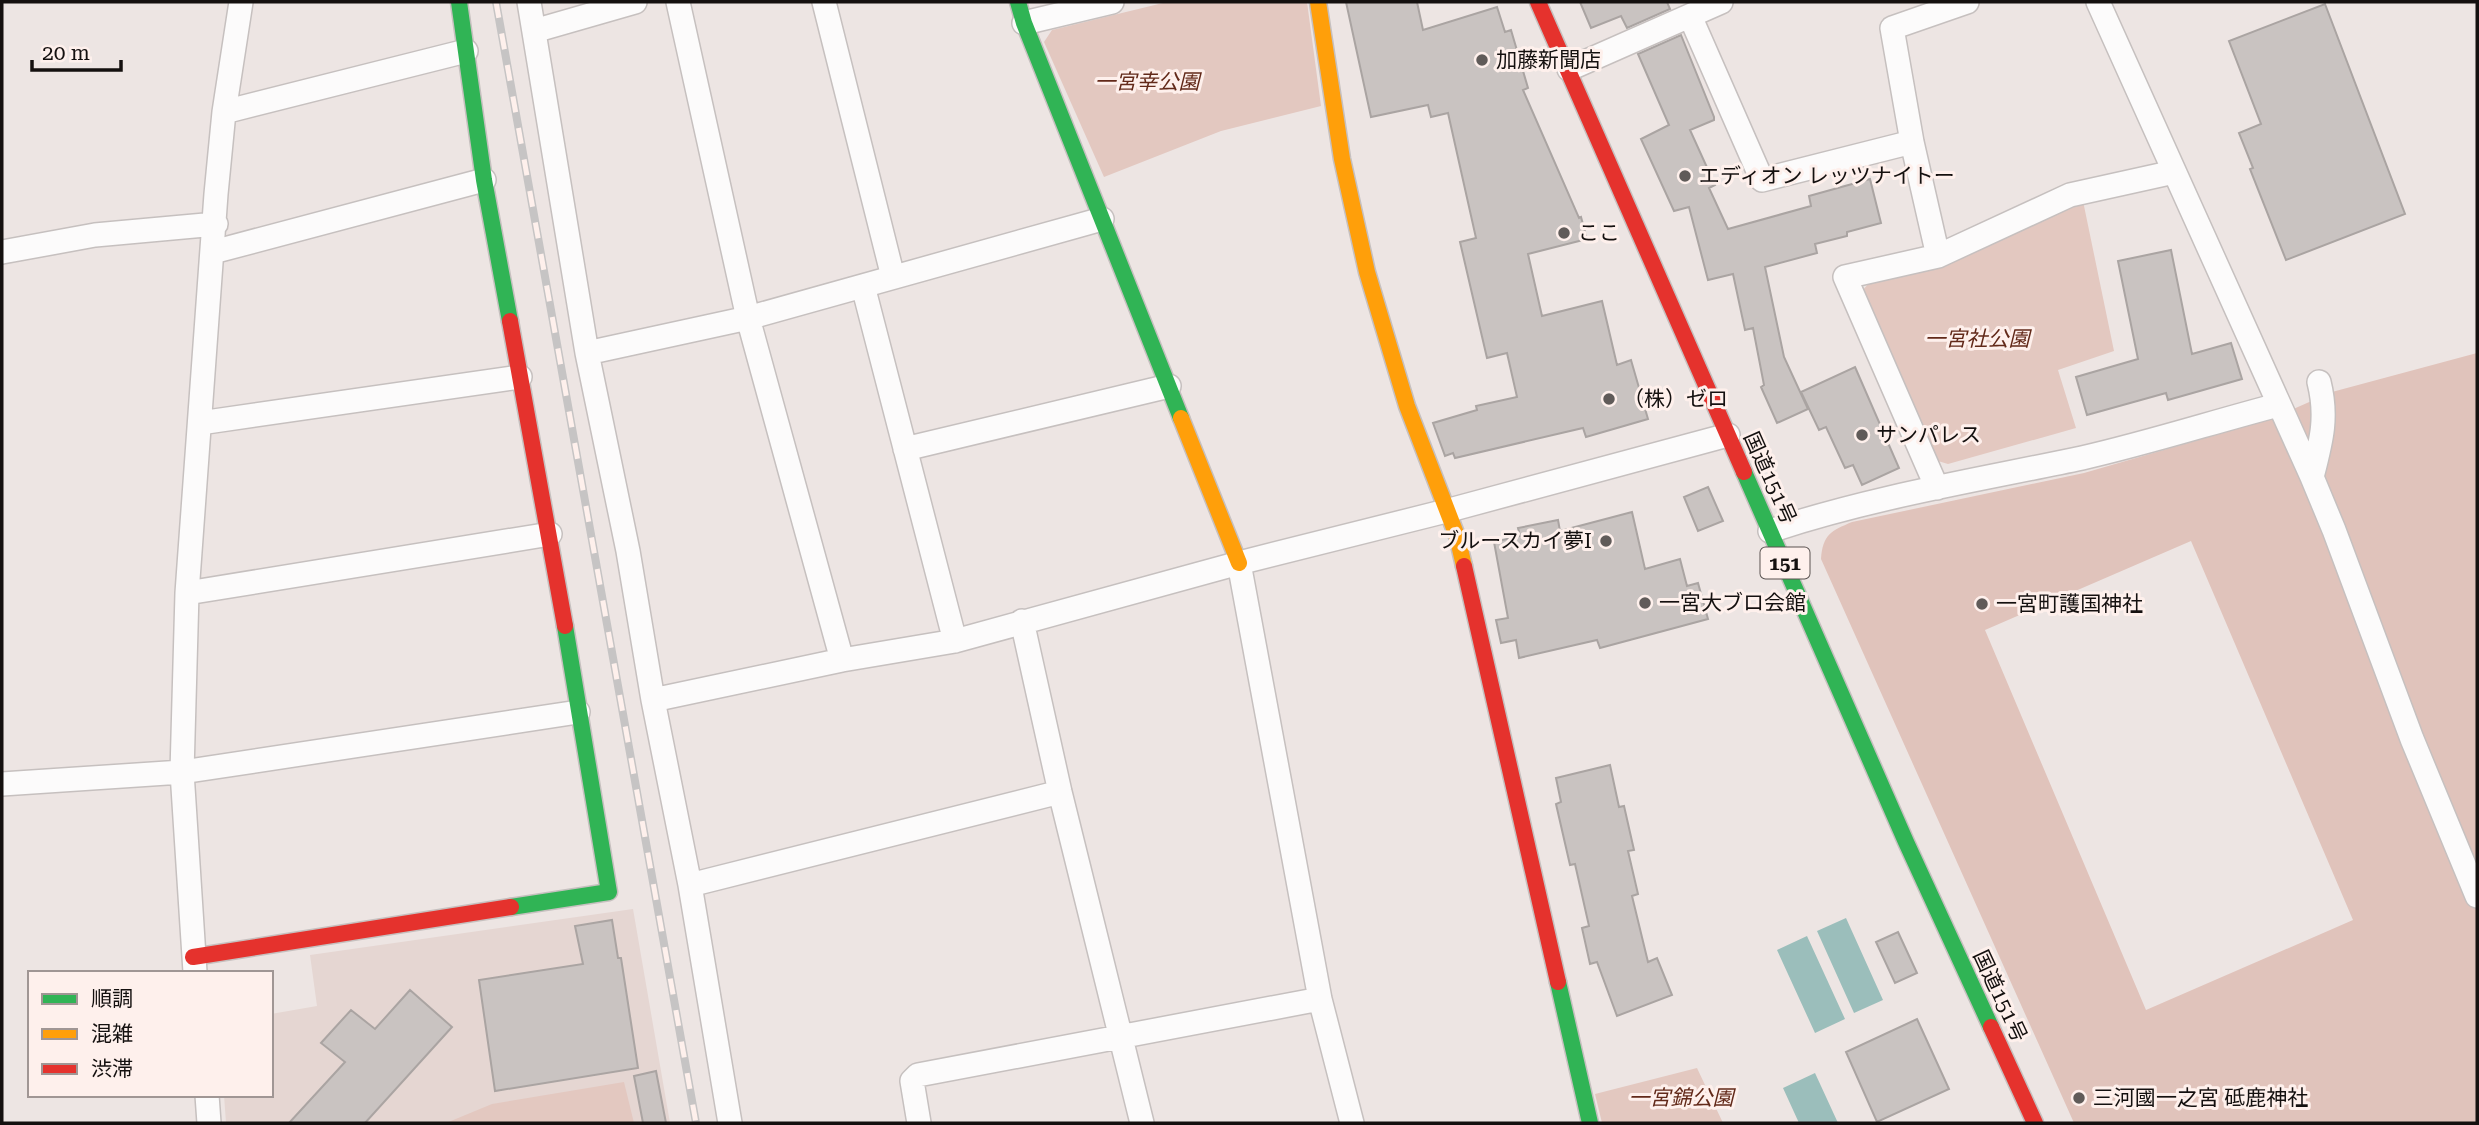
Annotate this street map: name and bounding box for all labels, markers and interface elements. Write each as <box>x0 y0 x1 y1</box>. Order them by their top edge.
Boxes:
scale bar <box>32 28 121 72</box>
text: 20 m <box>42 41 90 65</box>
place label: 加藤新聞店 <box>1496 48 1601 72</box>
marker: 加藤新聞店 <box>1474 52 1490 68</box>
park label: 一宮幸公園 <box>1095 70 1202 94</box>
place label: エディオン レッツナイトー <box>1699 164 1955 188</box>
marker: エディオン レッツナイトー <box>1677 168 1693 184</box>
place label: ここ <box>1578 221 1620 245</box>
marker: ここ <box>1556 225 1572 241</box>
park label: 一宮社公園 <box>1925 327 2032 351</box>
place label: （株）ゼロ <box>1623 387 1728 411</box>
marker: （株）ゼロ <box>1601 391 1617 407</box>
place label: サンパレス <box>1876 423 1981 447</box>
marker: サンパレス <box>1854 427 1870 443</box>
street label: 国道151号 <box>1739 428 1801 528</box>
place label: ブルースカイ夢I <box>1438 529 1592 553</box>
marker: ブルースカイ夢I <box>1598 533 1614 549</box>
road number: 151 <box>1760 548 1810 578</box>
place label: 一宮大ブロ会館 <box>1659 591 1806 615</box>
place label: 一宮町護国神社 <box>1996 592 2143 616</box>
marker: 一宮大ブロ会館 <box>1637 595 1653 611</box>
marker: 一宮町護国神社 <box>1974 596 1990 612</box>
street label: 国道151号 <box>1968 946 2032 1046</box>
legend <box>28 971 273 1097</box>
text: 順調 <box>91 987 133 1011</box>
text: 混雑 <box>91 1022 133 1046</box>
text: 渋滞 <box>91 1057 133 1081</box>
park label: 一宮錦公園 <box>1629 1086 1736 1110</box>
place label: 三河國一之宮 砥鹿神社 <box>2093 1086 2308 1110</box>
marker: 三河國一之宮 砥鹿神社 <box>2071 1090 2087 1106</box>

